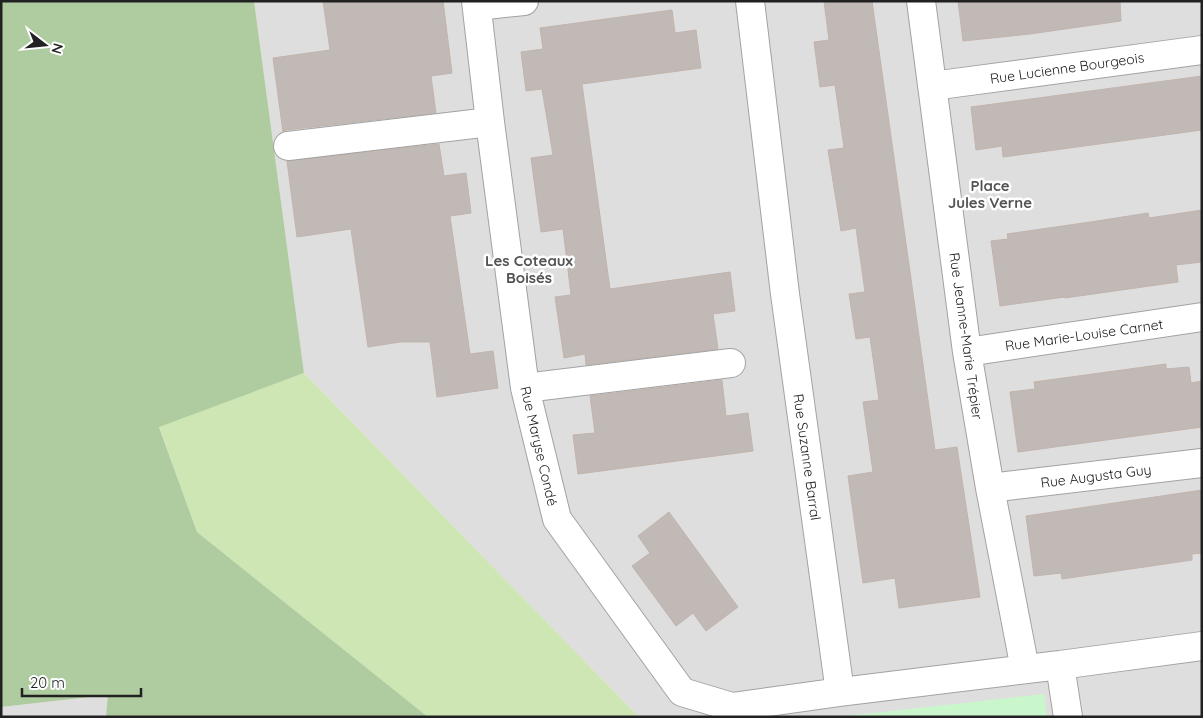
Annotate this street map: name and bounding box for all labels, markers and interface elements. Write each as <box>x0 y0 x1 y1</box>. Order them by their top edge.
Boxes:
north arrow <box>20 20 70 70</box>
text: N <box>47 41 68 56</box>
street label: Rue Lucienne Bourgeois <box>989 48 1145 88</box>
district label: Place Jules Verne <box>948 176 1032 212</box>
district label: Les Coteaux Boisés <box>485 251 574 287</box>
street label: Rue Jeanne-Marie Trépier <box>945 251 987 421</box>
street label: Rue Marie-Louise Carnet <box>1004 315 1165 355</box>
street label: Rue Maryse Condé <box>516 384 562 508</box>
street label: Rue Suzanne Barral <box>789 392 825 522</box>
street label: Rue Augusta Guy <box>1040 460 1152 492</box>
scale bar <box>22 666 141 698</box>
text: 20 m <box>30 673 65 692</box>

